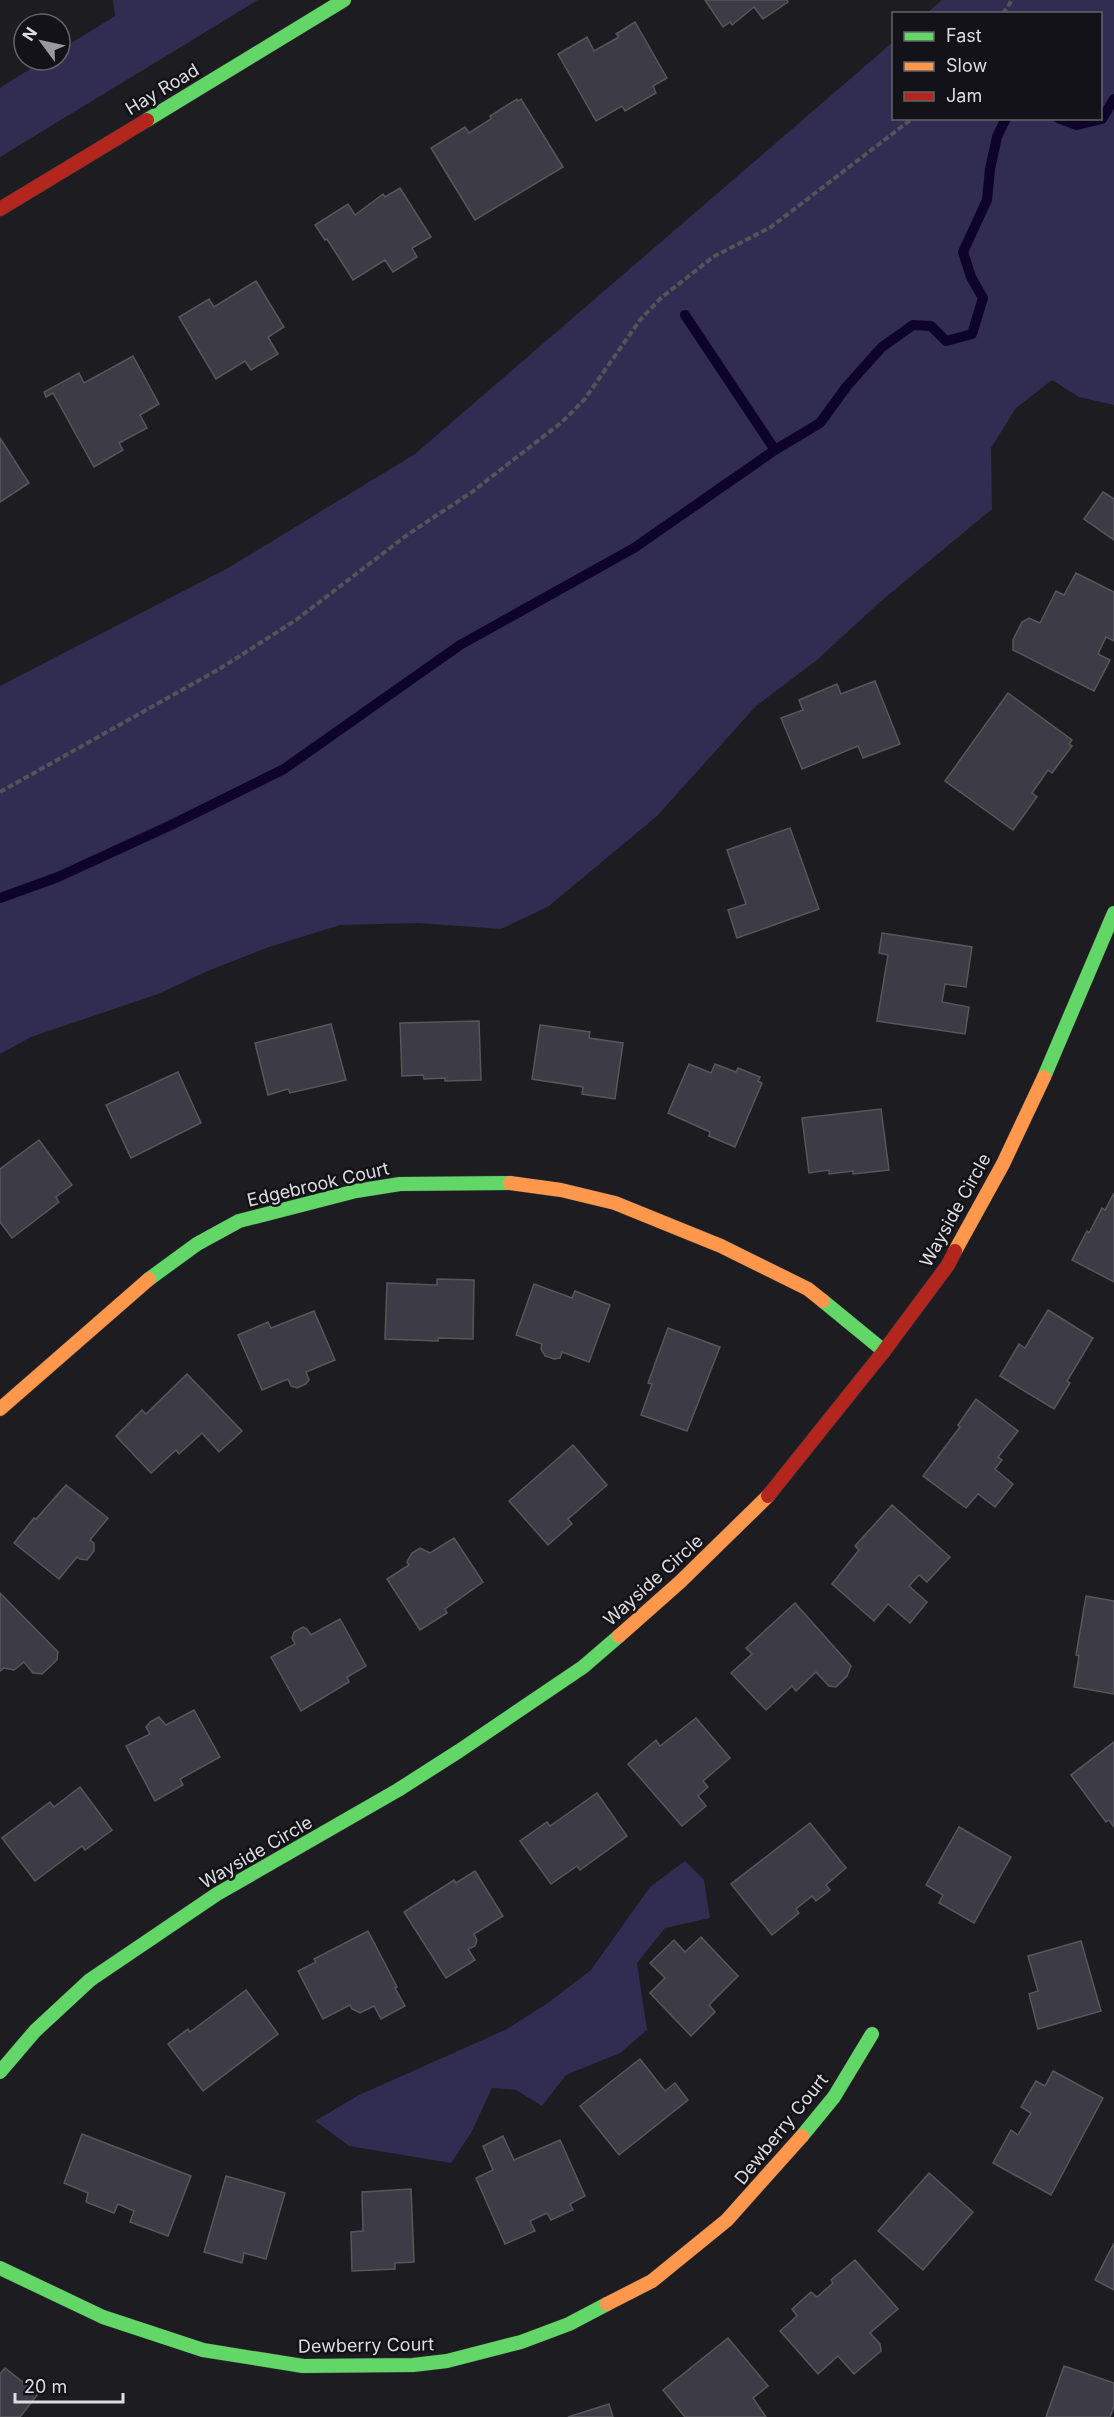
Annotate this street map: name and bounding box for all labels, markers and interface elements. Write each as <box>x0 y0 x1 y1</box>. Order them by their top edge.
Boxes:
north arrow <box>12 12 72 72</box>
legend <box>892 12 1102 120</box>
text: N <box>18 23 41 44</box>
text: Fast <box>946 25 982 46</box>
text: Slow <box>946 55 987 76</box>
street label: Hay Road <box>122 59 202 119</box>
text: Jam <box>946 85 982 106</box>
street label: Wayside Circle <box>915 1150 995 1270</box>
street label: Edgebrook Court <box>245 1157 391 1211</box>
street label: Wayside Circle <box>599 1530 707 1630</box>
street label: Wayside Circle <box>196 1811 316 1893</box>
street label: Dewberry Court <box>730 2069 832 2189</box>
street label: Dewberry Court <box>298 2333 434 2357</box>
scale bar <box>15 2366 123 2404</box>
text: 20 m <box>24 2376 67 2397</box>

